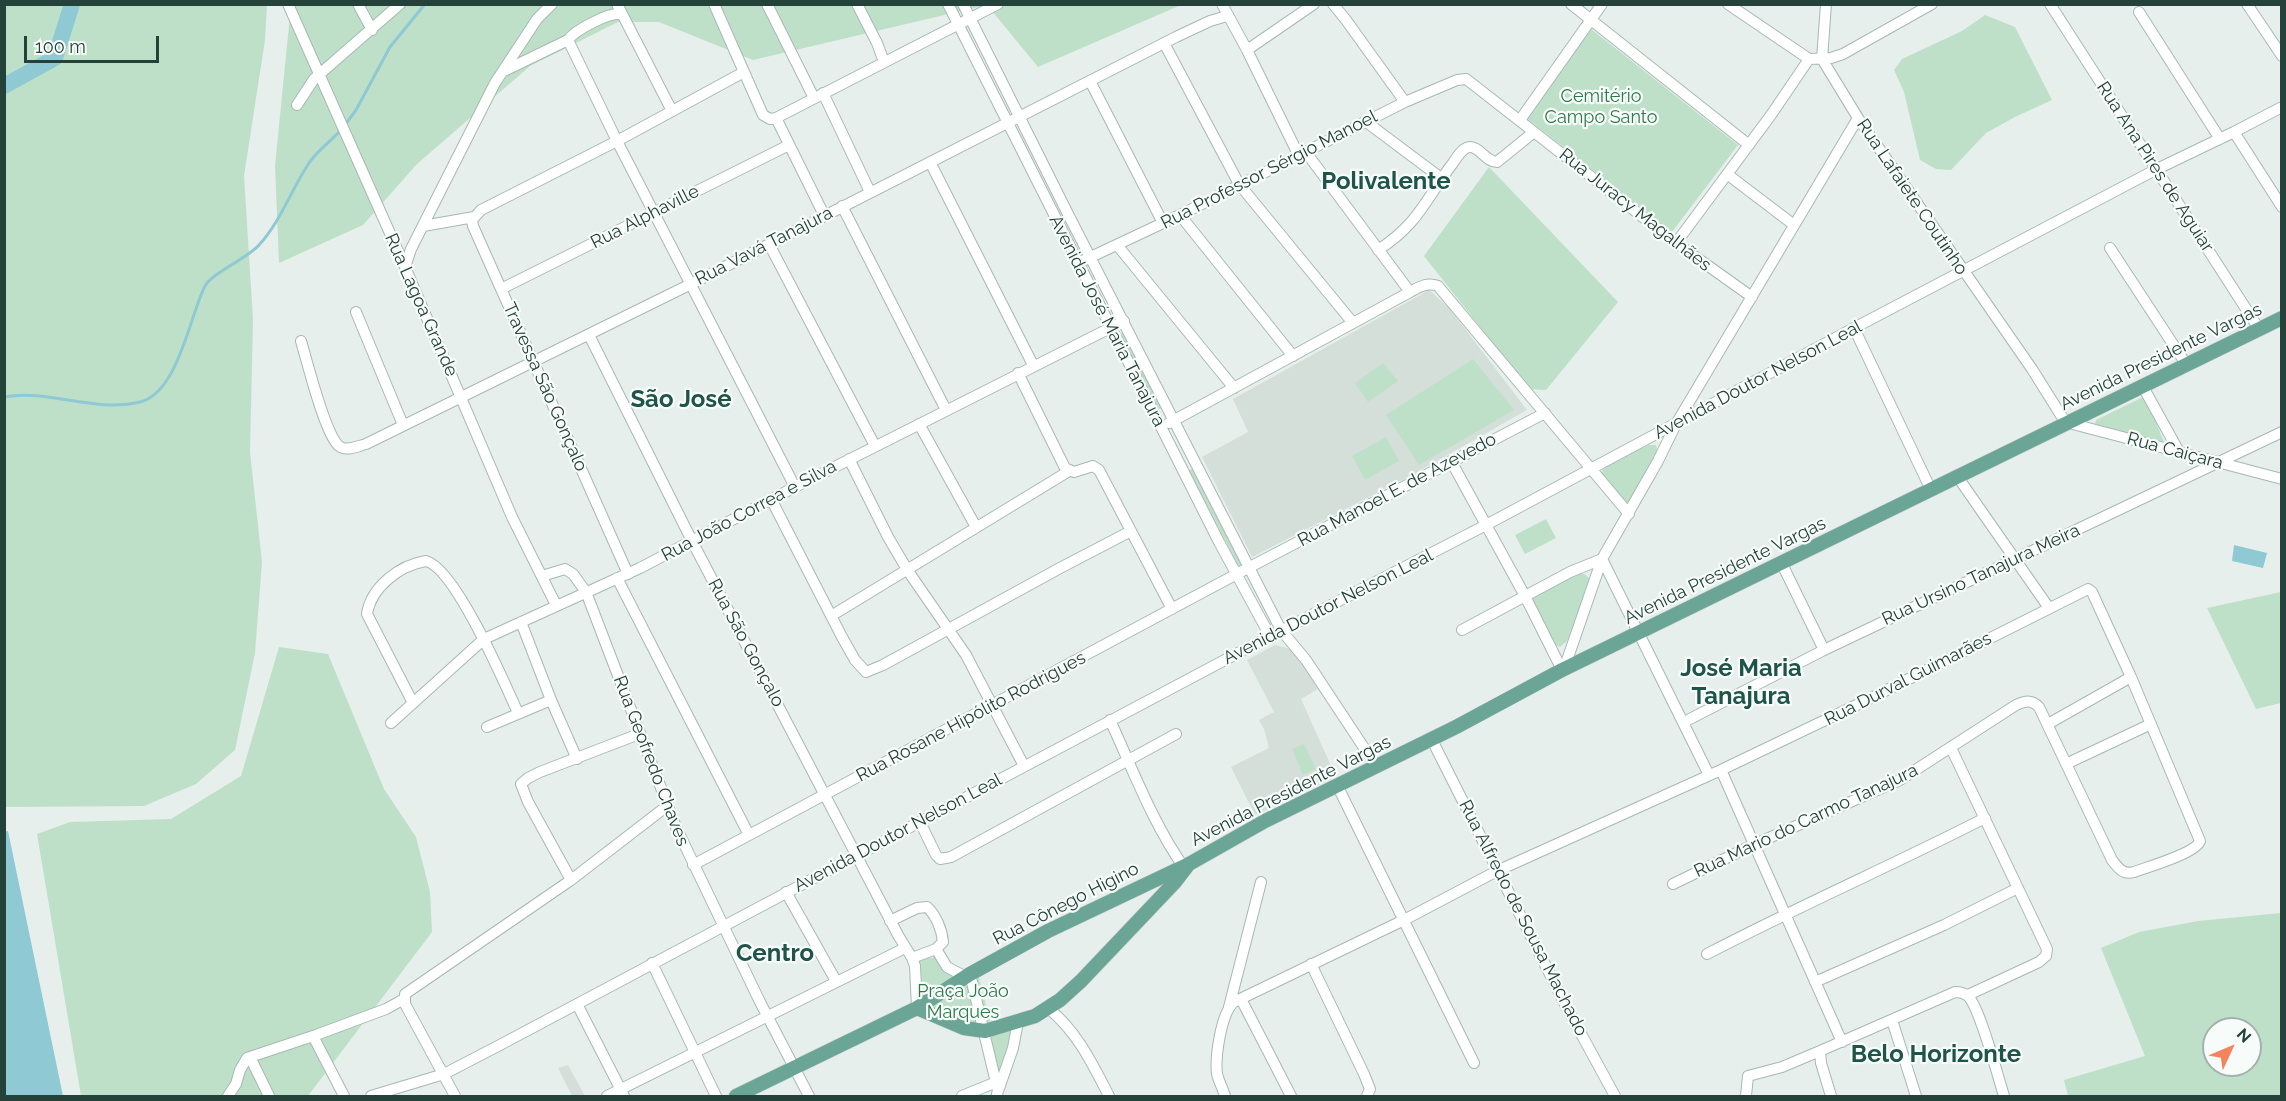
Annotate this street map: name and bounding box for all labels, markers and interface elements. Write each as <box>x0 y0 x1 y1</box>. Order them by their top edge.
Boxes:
scale bar <box>27 24 162 62</box>
text: 100 m <box>35 36 86 57</box>
street label: Rua Ana Pires de Aguiar <box>2092 78 2218 256</box>
park label: Cemitério Campo Santo <box>1545 86 1657 128</box>
street label: Rua Professor Sérgio Manoel <box>1157 106 1381 234</box>
street label: Rua Lafaiete Coutinho <box>1852 115 1972 279</box>
street label: Rua Juracy Magalhães <box>1555 144 1715 276</box>
district label: Polivalente <box>1321 168 1451 196</box>
street label: Rua Alphaville <box>587 180 703 254</box>
street label: Rua Vavá Tanajura <box>692 202 836 290</box>
street label: Avenida José Maria Tanajura <box>1044 212 1170 430</box>
street label: Rua Lagoa Grande <box>380 230 462 380</box>
street label: Travessa São Gonçalo <box>498 299 592 475</box>
street label: Avenida Presidente Vargas <box>2057 299 2265 415</box>
street label: Avenida Doutor Nelson Leal <box>1650 316 1866 444</box>
district label: São José <box>630 386 732 414</box>
street label: Rua Manoel E. de Azevedo <box>1294 428 1500 552</box>
street label: Rua Caiçara <box>2125 428 2225 474</box>
street label: Rua João Correa e Silva <box>658 456 840 566</box>
street label: Avenida Presidente Vargas <box>1621 513 1829 629</box>
street label: Rua Ursino Tanajura Meira <box>1879 520 2083 630</box>
street label: Avenida Doutor Nelson Leal <box>1220 545 1436 669</box>
street label: Rua São Gonçalo <box>703 575 789 711</box>
street label: Rua Durval Guimarães <box>1821 628 1995 730</box>
street label: Rua Rosane Hipólito Rodrigues <box>853 647 1089 787</box>
district label: José Maria Tanajura <box>1680 655 1802 711</box>
street label: Rua Geofredo Chaves <box>609 673 693 849</box>
street label: Avenida Presidente Vargas <box>1187 731 1395 851</box>
street label: Rua Mario do Carmo Tanajura <box>1691 760 1921 882</box>
street label: Avenida Doutor Nelson Leal <box>790 769 1006 897</box>
street label: Rua Alfredo de Sousa Machado <box>1454 796 1592 1040</box>
street label: Rua Cônego Higino <box>990 858 1142 950</box>
district label: Centro <box>736 940 814 968</box>
park label: Praça João Marques <box>917 981 1009 1024</box>
north arrow <box>2202 1017 2262 1077</box>
text: N <box>2233 1025 2255 1047</box>
district label: Belo Horizonte <box>1851 1041 2021 1069</box>

